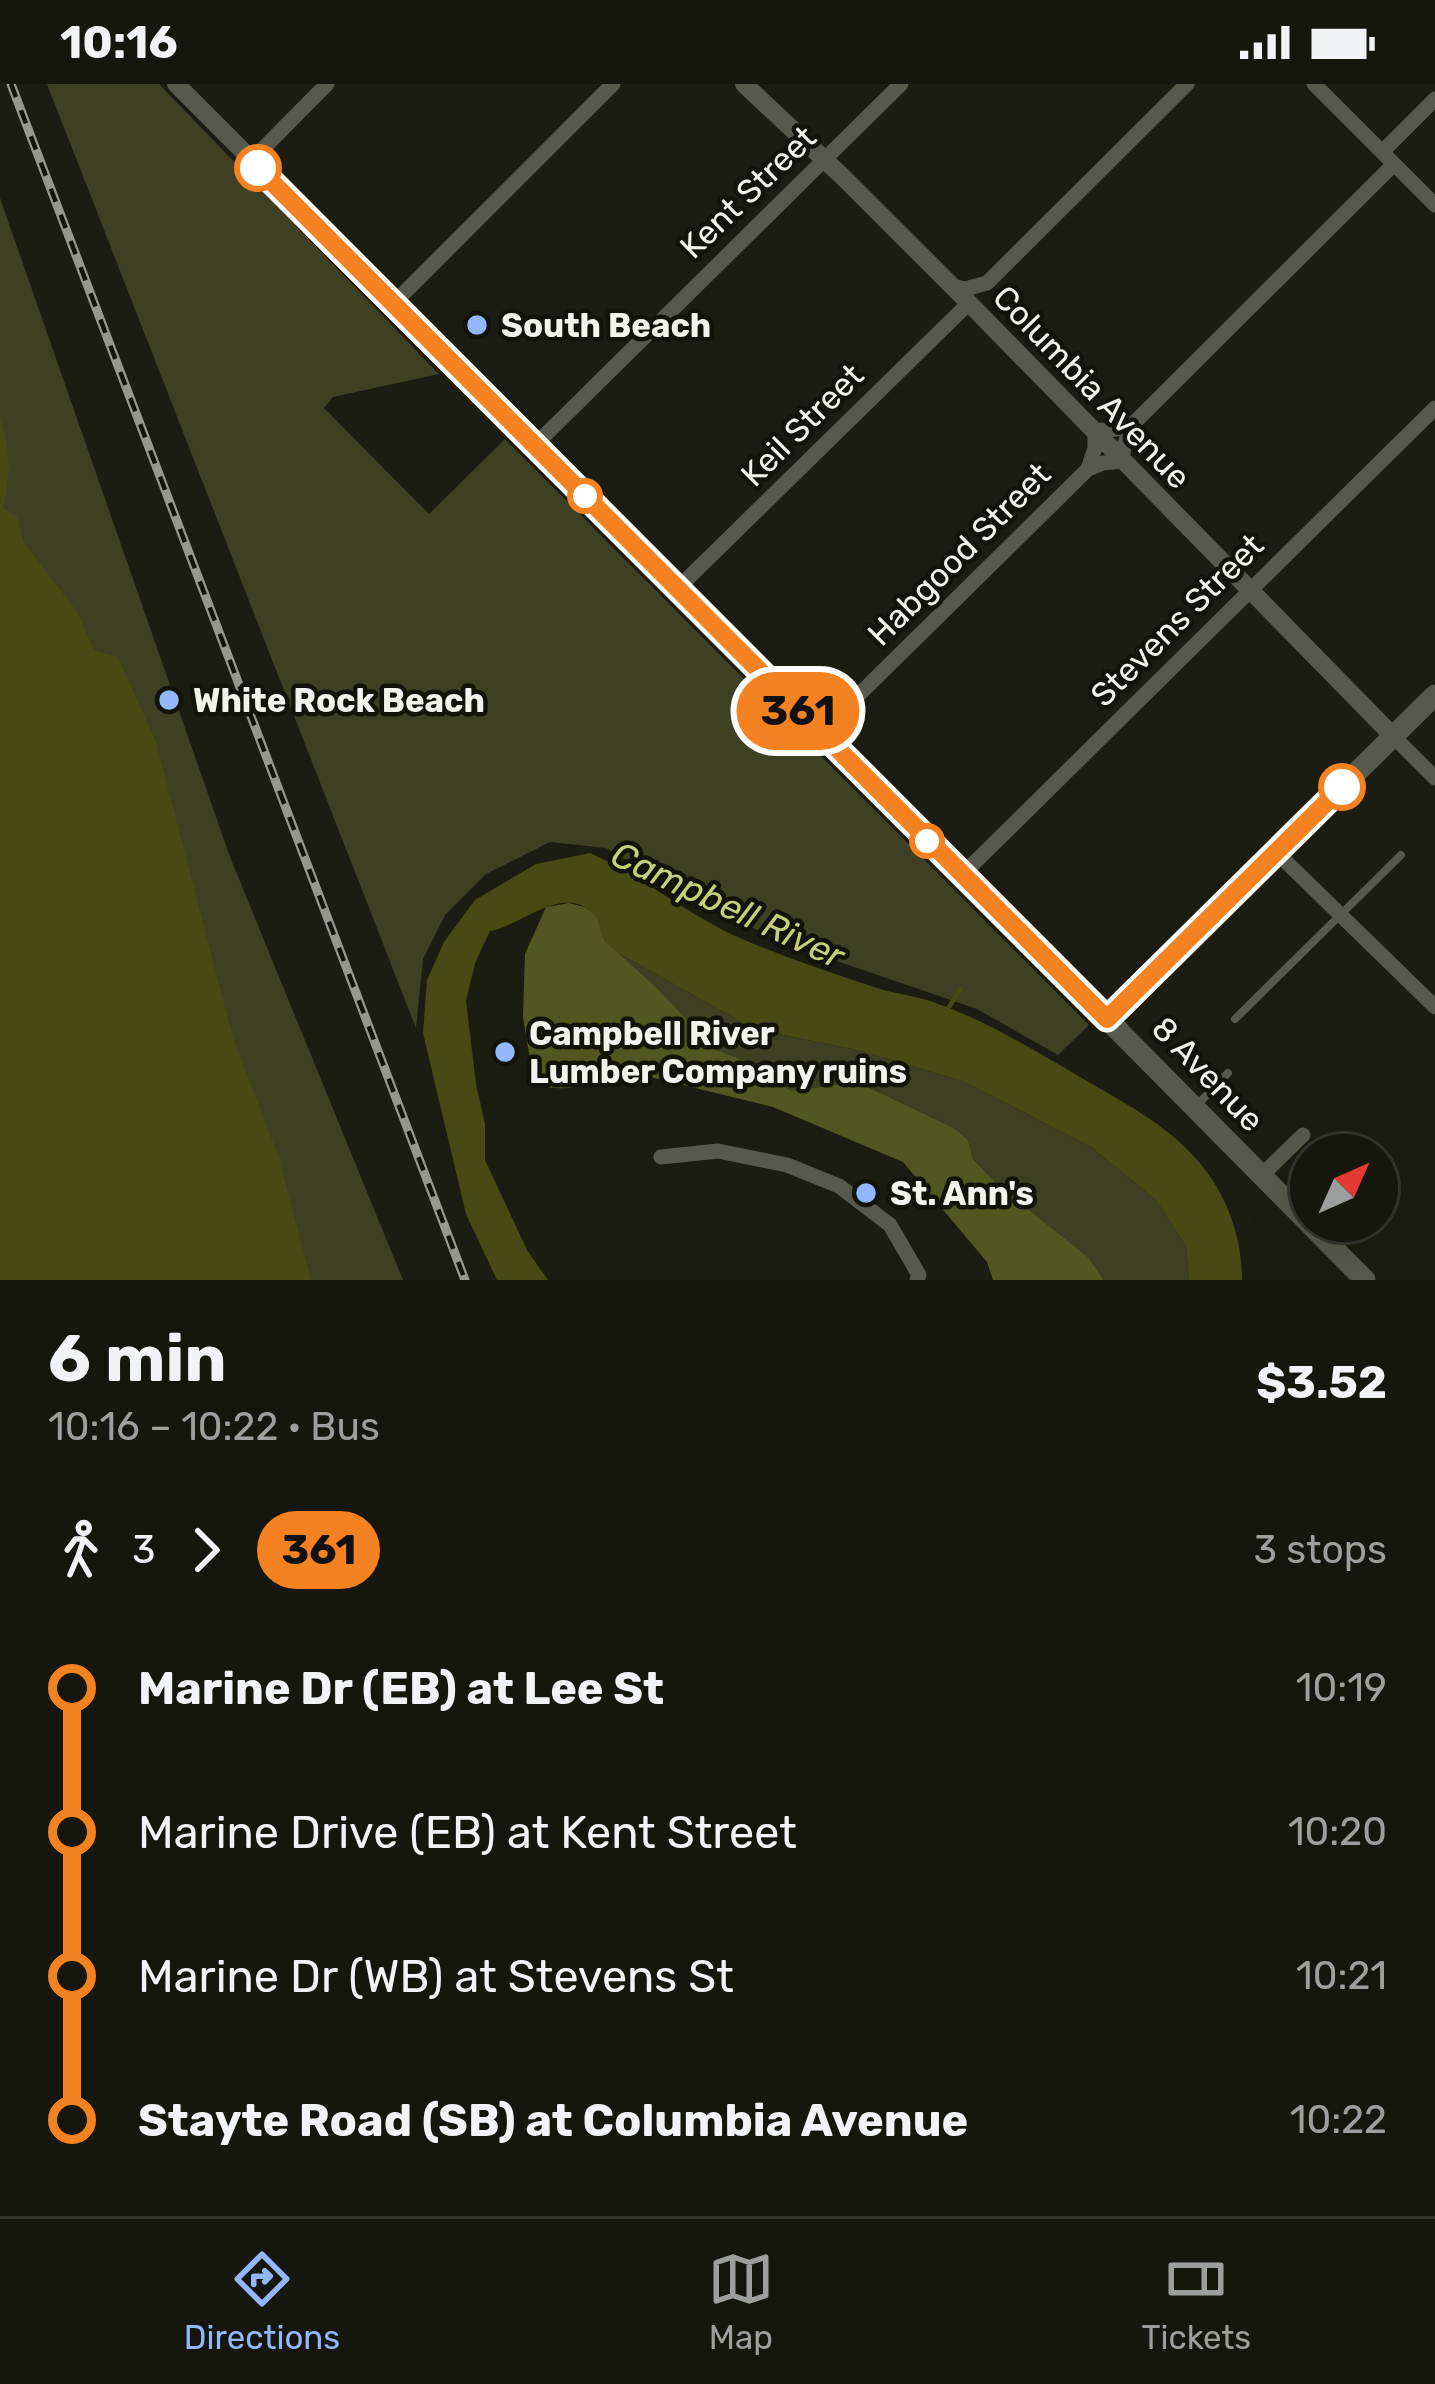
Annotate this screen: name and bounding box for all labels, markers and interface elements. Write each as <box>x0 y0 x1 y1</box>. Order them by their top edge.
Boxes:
text: 10:16 <box>60 16 178 69</box>
street label: Kent Street <box>672 118 824 266</box>
unlabelled marker <box>236 146 280 190</box>
street label: Columbia Avenue <box>985 278 1199 496</box>
place label: South Beach <box>501 306 711 345</box>
marker: South Beach <box>464 312 490 338</box>
street label: Keil Street <box>733 356 871 494</box>
street label: Habgood Street <box>860 455 1058 653</box>
unlabelled marker <box>569 480 601 512</box>
street label: Stevens Street <box>1083 526 1271 714</box>
line badge: 361 <box>729 672 867 750</box>
place label: White Rock Beach <box>193 681 485 720</box>
text: 361 <box>760 686 836 736</box>
marker: White Rock Beach <box>156 687 182 713</box>
unlabelled marker <box>1320 765 1364 809</box>
unlabelled marker <box>911 825 943 857</box>
water label: Campbell River <box>605 832 852 978</box>
street label: 8 Avenue <box>1144 1009 1272 1139</box>
place label: Campbell River Lumber Company ruins <box>529 1014 907 1091</box>
marker: Campbell River Lumber Company ruins <box>492 1039 518 1065</box>
north arrow <box>1290 1134 1398 1242</box>
map controls <box>1290 1134 1398 1242</box>
place label: St. Ann's <box>890 1174 1034 1213</box>
marker: St. Ann's <box>853 1180 879 1206</box>
text: 6 min <box>48 1319 227 1398</box>
text: $3.52 <box>1256 1356 1387 1409</box>
text: 10:16 – 10:22 · Bus <box>48 1404 380 1450</box>
icon: walk <box>48 1517 114 1583</box>
icon: forward <box>173 1517 239 1583</box>
text: 361 <box>281 1525 356 1575</box>
text: 3 <box>132 1527 155 1573</box>
text: 3 stops <box>1253 1527 1387 1573</box>
text: Marine Dr (EB) at Lee St <box>138 1662 664 1715</box>
text: 10:19 <box>1296 1665 1387 1711</box>
text: Marine Drive (EB) at Kent Street <box>138 1806 797 1859</box>
text: 10:20 <box>1288 1809 1387 1855</box>
text: Marine Dr (WB) at Stevens St <box>138 1950 734 2003</box>
text: 10:21 <box>1296 1953 1387 1999</box>
text: Stayte Road (SB) at Columbia Avenue <box>138 2094 968 2147</box>
text: 10:22 <box>1290 2097 1387 2143</box>
tab: Directions <box>184 2246 340 2357</box>
tab: Map <box>708 2246 774 2357</box>
tab: Tickets <box>1142 2246 1251 2357</box>

